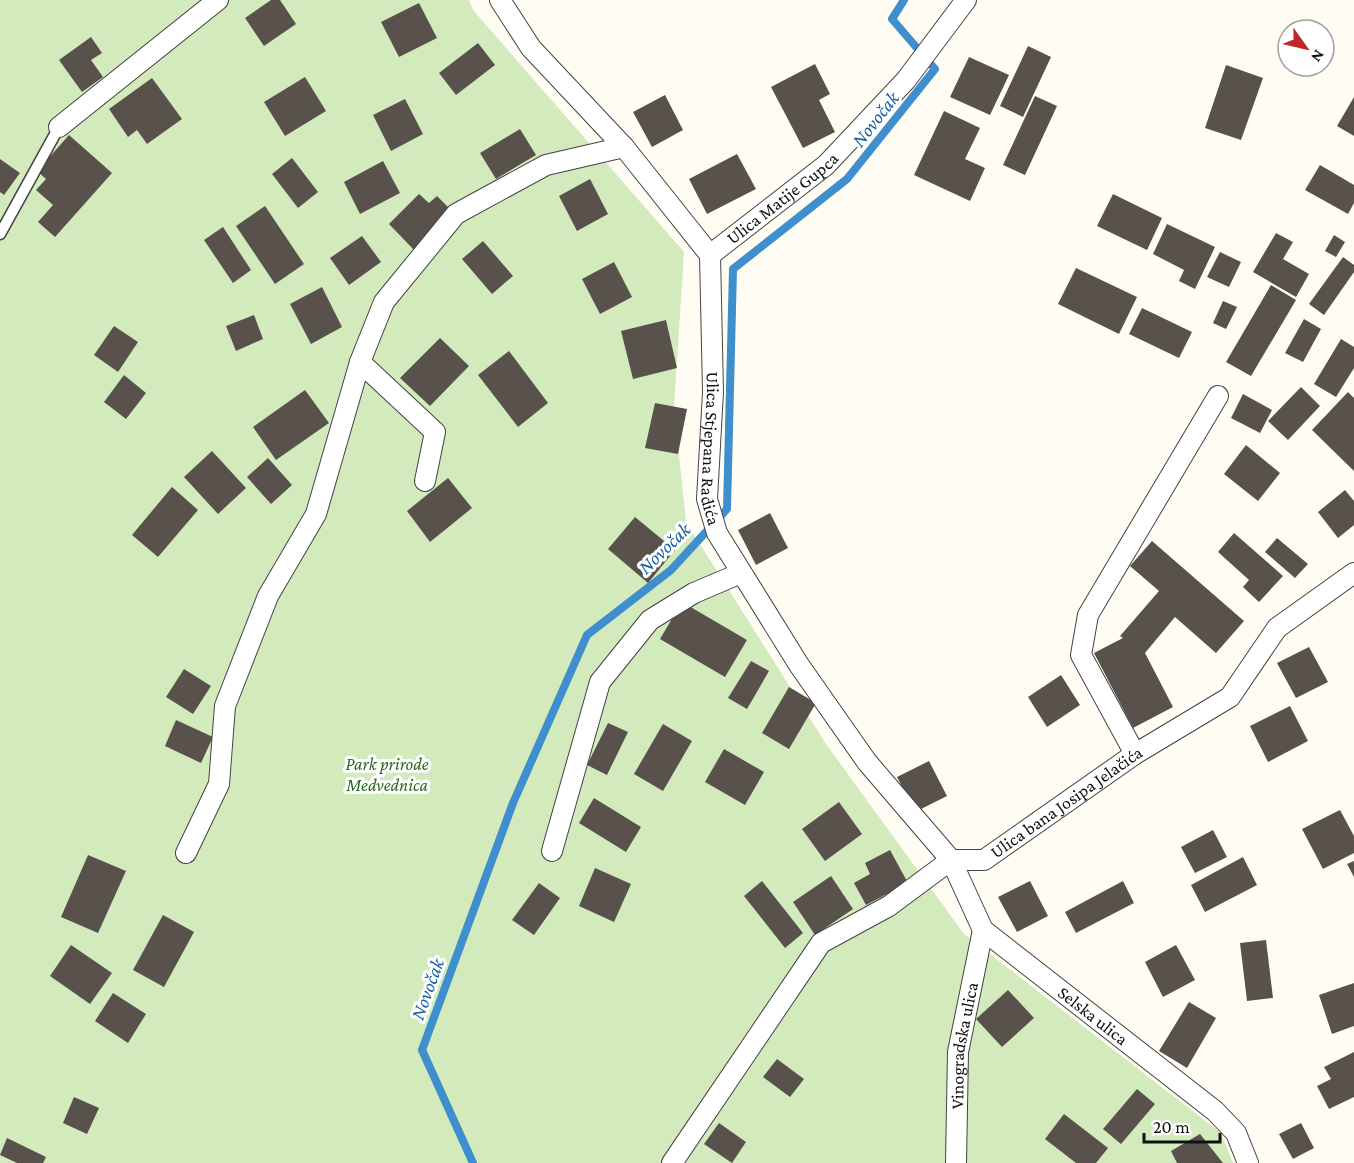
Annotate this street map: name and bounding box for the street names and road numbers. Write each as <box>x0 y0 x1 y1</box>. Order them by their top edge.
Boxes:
street label: Ulica Matije Gupca <box>723 148 842 248</box>
street label: Ulica Stjepana Radića <box>697 372 724 528</box>
street label: Ulica bana Josipa Jelačića <box>987 742 1146 862</box>
street label: Vinogradska ulica <box>947 980 982 1109</box>
street label: Selska ulica <box>1054 982 1132 1049</box>

